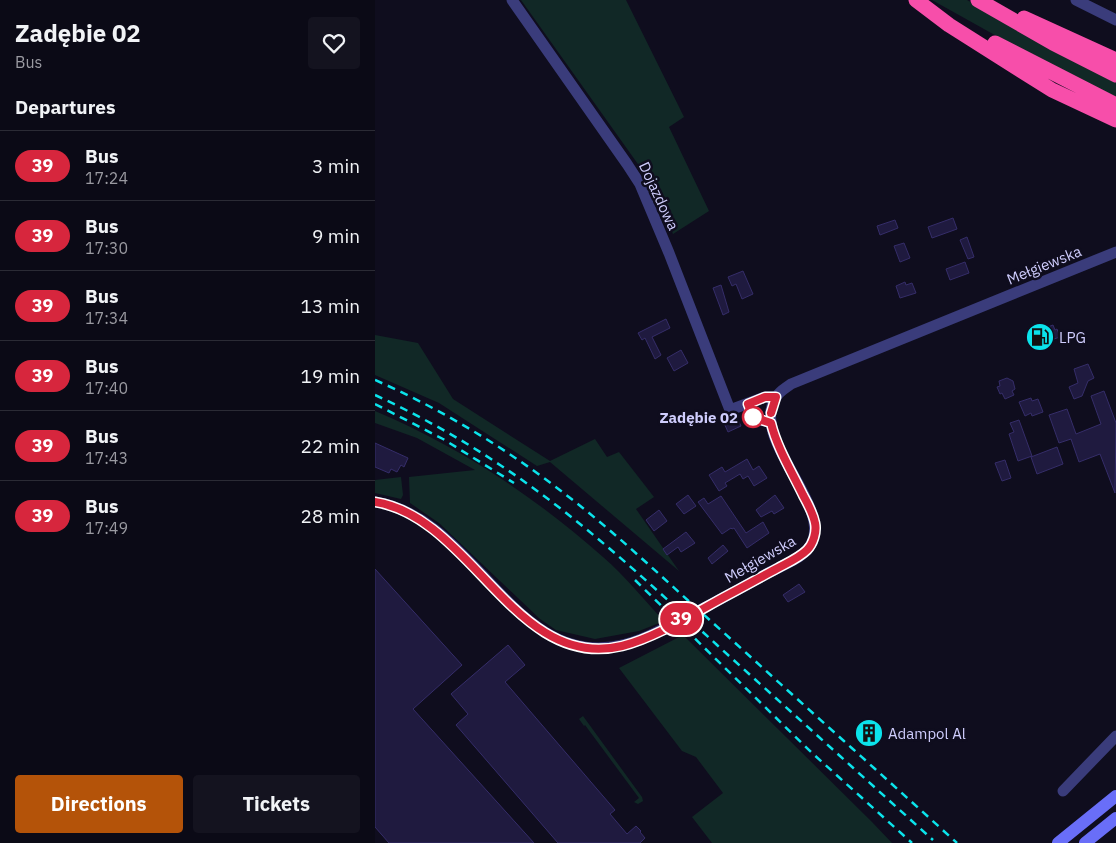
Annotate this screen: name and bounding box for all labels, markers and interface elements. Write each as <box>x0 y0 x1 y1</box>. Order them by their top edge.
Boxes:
text: Zadębie 02 <box>15 17 141 49</box>
button: heart <box>308 17 360 69</box>
text: Bus <box>15 52 42 72</box>
text: Departures <box>15 95 115 119</box>
text: Bus <box>85 144 119 168</box>
text: 39 <box>32 154 53 177</box>
text: 3 min <box>312 154 360 178</box>
street label: Dojazdowa <box>635 159 683 233</box>
text: 17:24 <box>85 168 128 188</box>
text: Bus <box>85 214 119 238</box>
text: 39 <box>32 224 53 247</box>
text: 9 min <box>312 224 360 248</box>
text: 17:30 <box>85 238 128 258</box>
street label: Mełgiewska <box>1004 241 1084 289</box>
text: Bus <box>85 284 119 308</box>
text: 39 <box>32 294 53 317</box>
text: 13 min <box>301 294 360 318</box>
text: 17:34 <box>85 308 128 328</box>
fuel station icon: LPG <box>1025 322 1055 352</box>
place label: LPG <box>1059 328 1086 347</box>
text: Bus <box>85 354 119 378</box>
text: 39 <box>32 364 53 387</box>
text: 19 min <box>301 364 360 388</box>
text: 17:40 <box>85 378 128 398</box>
marker: Zadębie 02 <box>742 406 764 428</box>
place label: Zadębie 02 <box>659 408 738 427</box>
text: Bus <box>85 424 119 448</box>
text: 39 <box>32 434 53 457</box>
text: 22 min <box>301 434 360 458</box>
text: 17:43 <box>85 448 128 468</box>
text: Bus <box>85 494 119 518</box>
text: 39 <box>32 504 53 527</box>
text: 28 min <box>301 504 360 528</box>
text: 17:49 <box>85 518 128 538</box>
street label: Mełgiewska <box>721 531 799 587</box>
line badge: 39 <box>659 603 703 635</box>
text: 39 <box>670 607 692 630</box>
building icon: Adampol Al <box>854 718 884 748</box>
place label: Adampol Al <box>888 724 966 743</box>
button: Directions <box>15 775 183 833</box>
button: Tickets <box>193 775 360 833</box>

